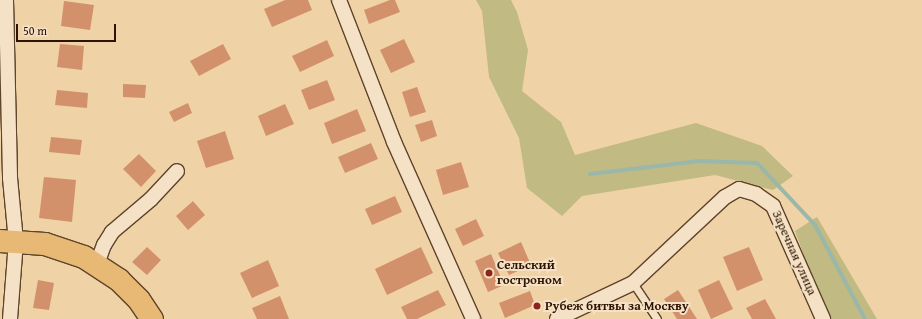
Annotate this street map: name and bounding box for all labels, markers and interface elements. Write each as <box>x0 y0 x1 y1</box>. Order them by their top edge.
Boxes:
scale bar <box>18 16 118 42</box>
text: 50 m <box>23 22 47 39</box>
street label: Заречная улица <box>768 208 820 298</box>
place label: Сельский гостроном <box>497 258 562 289</box>
marker: Сельский гостроном <box>484 268 494 278</box>
place label: Рубеж битвы за Москву <box>545 298 689 314</box>
marker: Рубеж битвы за Москву <box>532 301 542 311</box>

